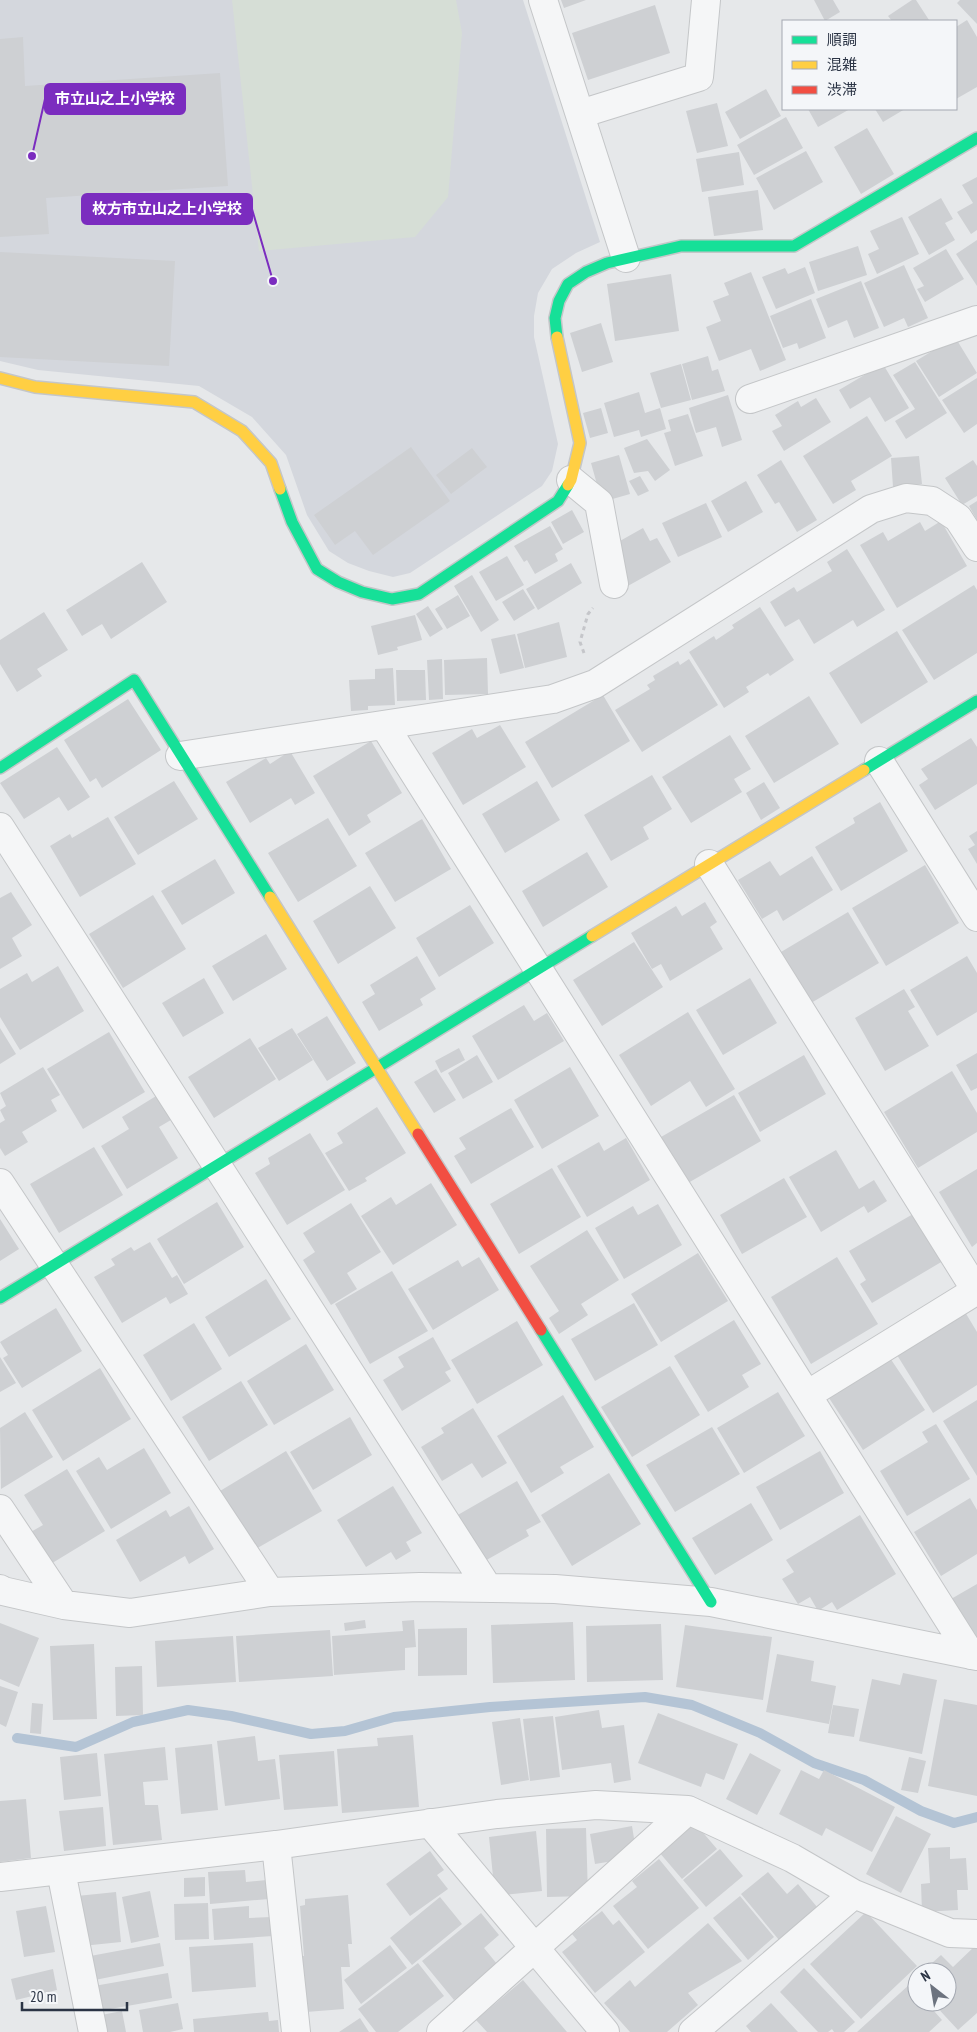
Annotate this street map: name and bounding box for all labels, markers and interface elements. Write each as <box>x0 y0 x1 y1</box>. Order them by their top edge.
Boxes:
legend <box>782 20 957 110</box>
text: 順調 <box>827 30 857 49</box>
text: 混雑 <box>827 55 857 74</box>
text: 渋滞 <box>827 80 857 99</box>
callout: 市立山之上小学校 <box>45 84 185 114</box>
text: 市立山之上小学校 <box>55 89 175 108</box>
callout: 枚方市立山之上小学校 <box>82 194 252 224</box>
text: 枚方市立山之上小学校 <box>92 199 242 218</box>
north arrow <box>907 1962 957 2012</box>
text: N <box>917 1966 933 1986</box>
scale bar <box>22 1980 128 2012</box>
text: 20 m <box>30 1987 56 2006</box>

